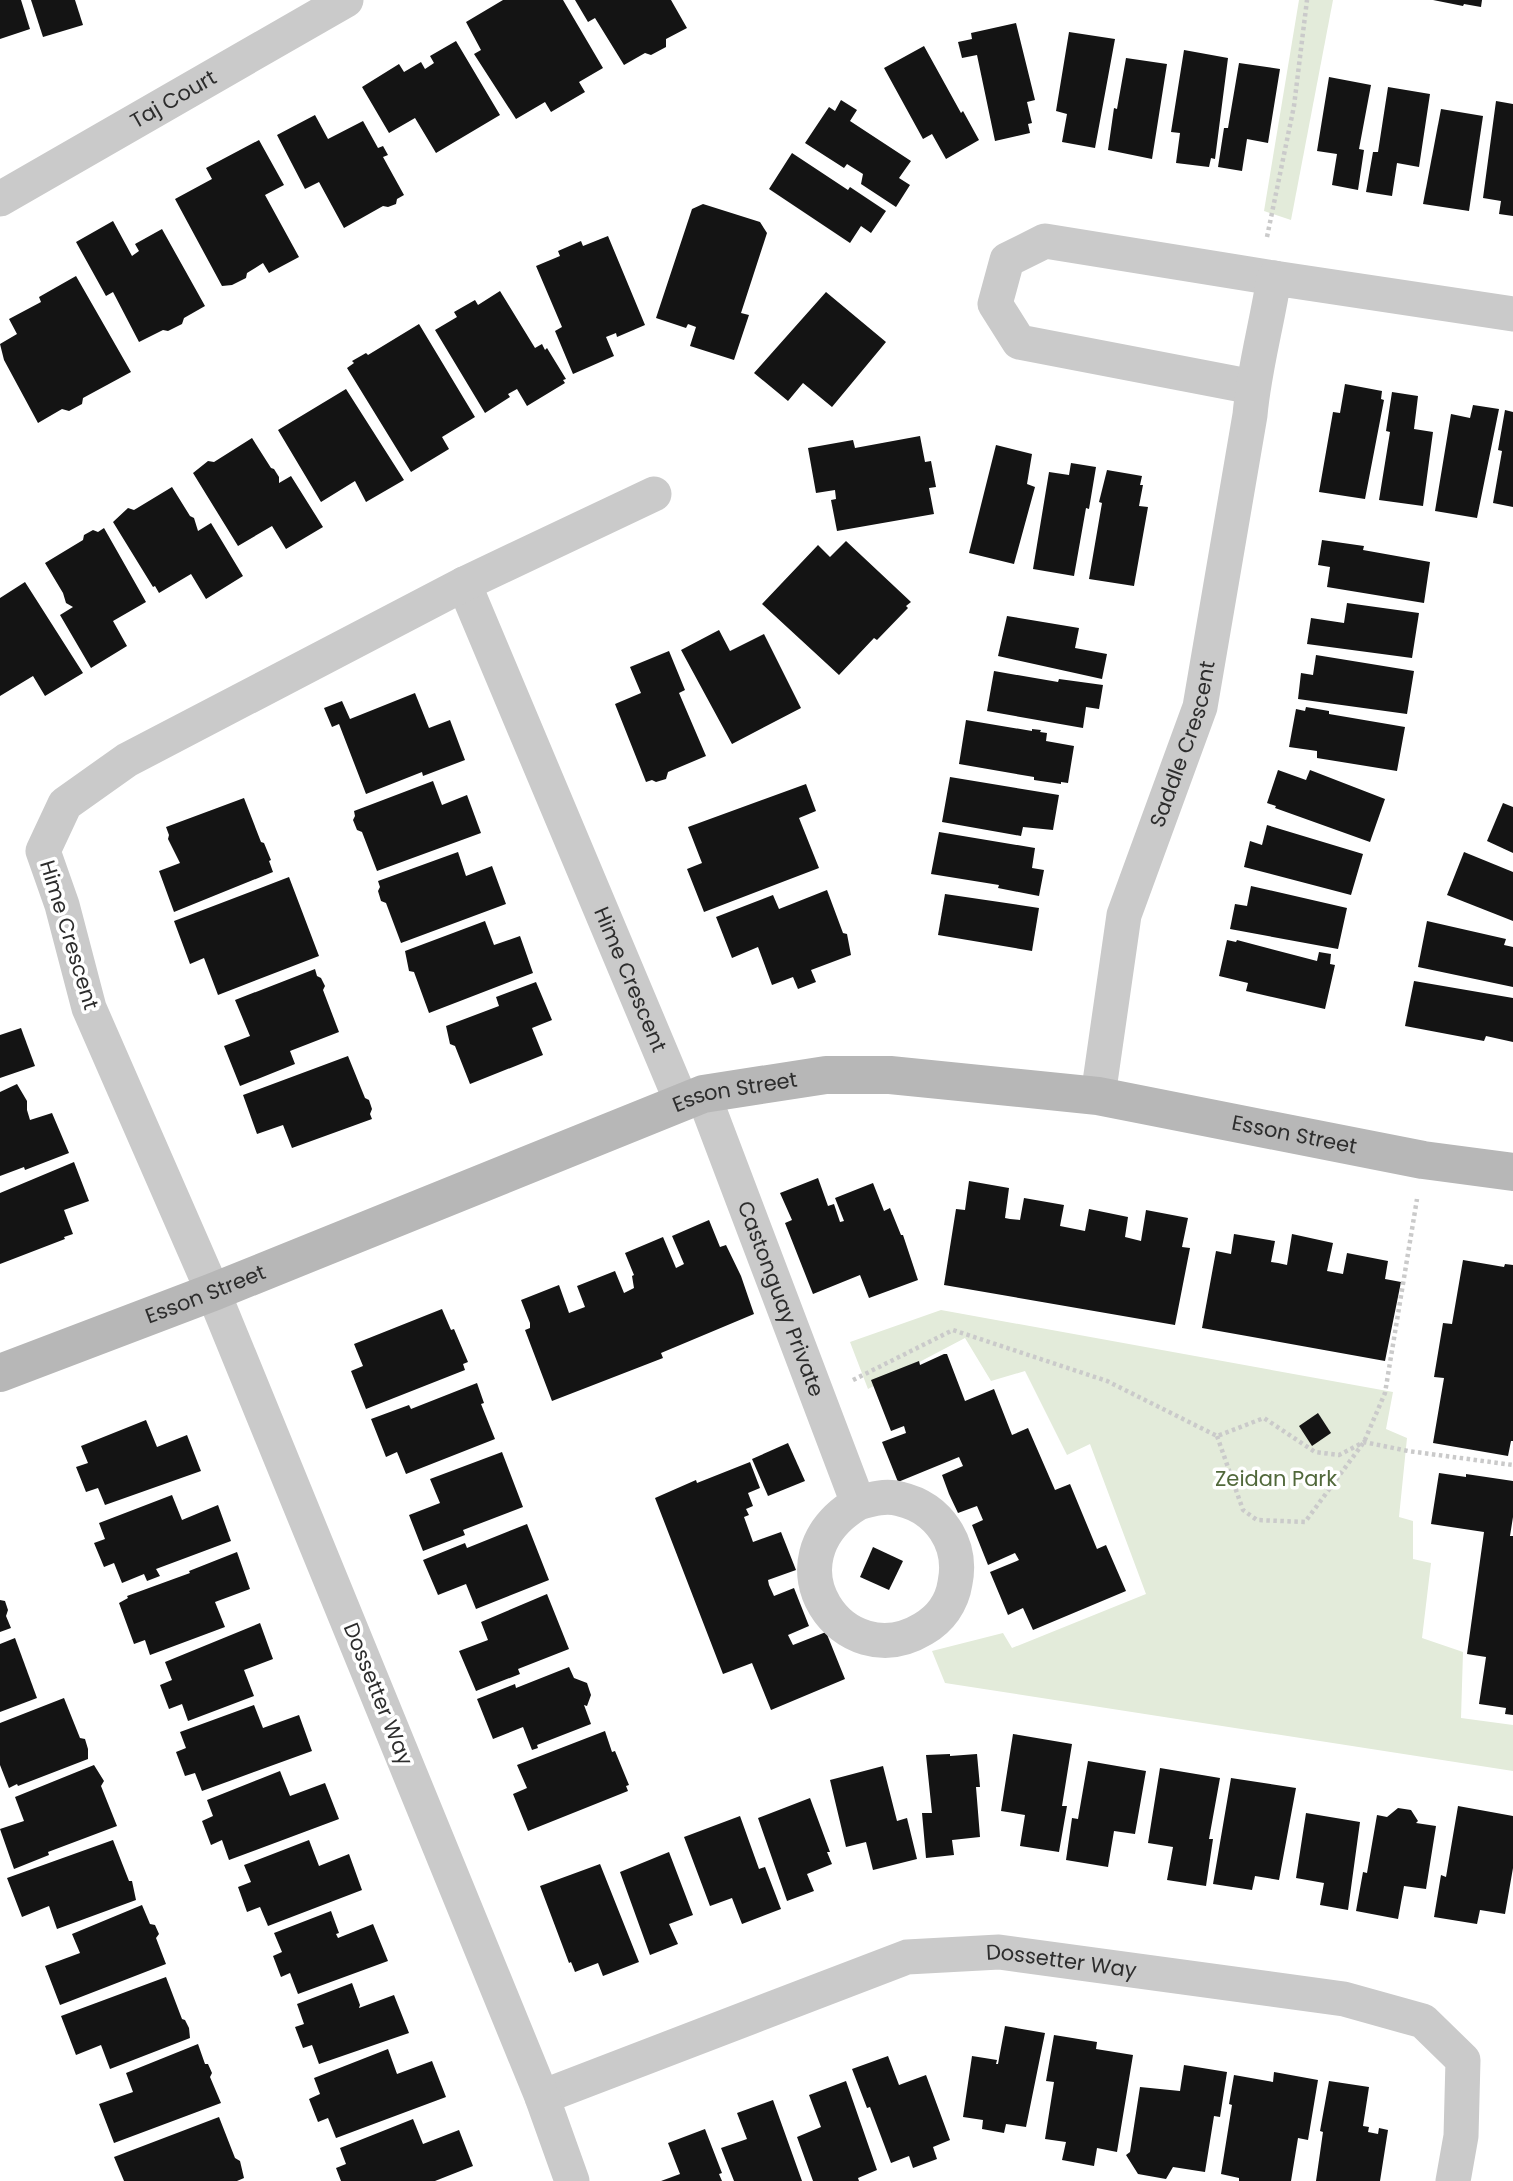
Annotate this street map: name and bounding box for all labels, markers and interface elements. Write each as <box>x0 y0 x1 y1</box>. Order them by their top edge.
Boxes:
street label: Taj Court <box>125 63 222 135</box>
street label: Saddle Crescent <box>1142 659 1222 831</box>
street label: Hime Crescent <box>33 857 106 1013</box>
street label: Hime Crescent <box>587 902 674 1056</box>
street label: Esson Street <box>668 1065 799 1119</box>
street label: Esson Street <box>1229 1108 1359 1161</box>
street label: Castonguay Private <box>731 1197 831 1401</box>
street label: Esson Street <box>141 1257 270 1330</box>
park label: Zeidan Park <box>1215 1464 1337 1493</box>
street label: Dossetter Way <box>337 1618 420 1770</box>
street label: Dossetter Way <box>985 1937 1139 1985</box>

